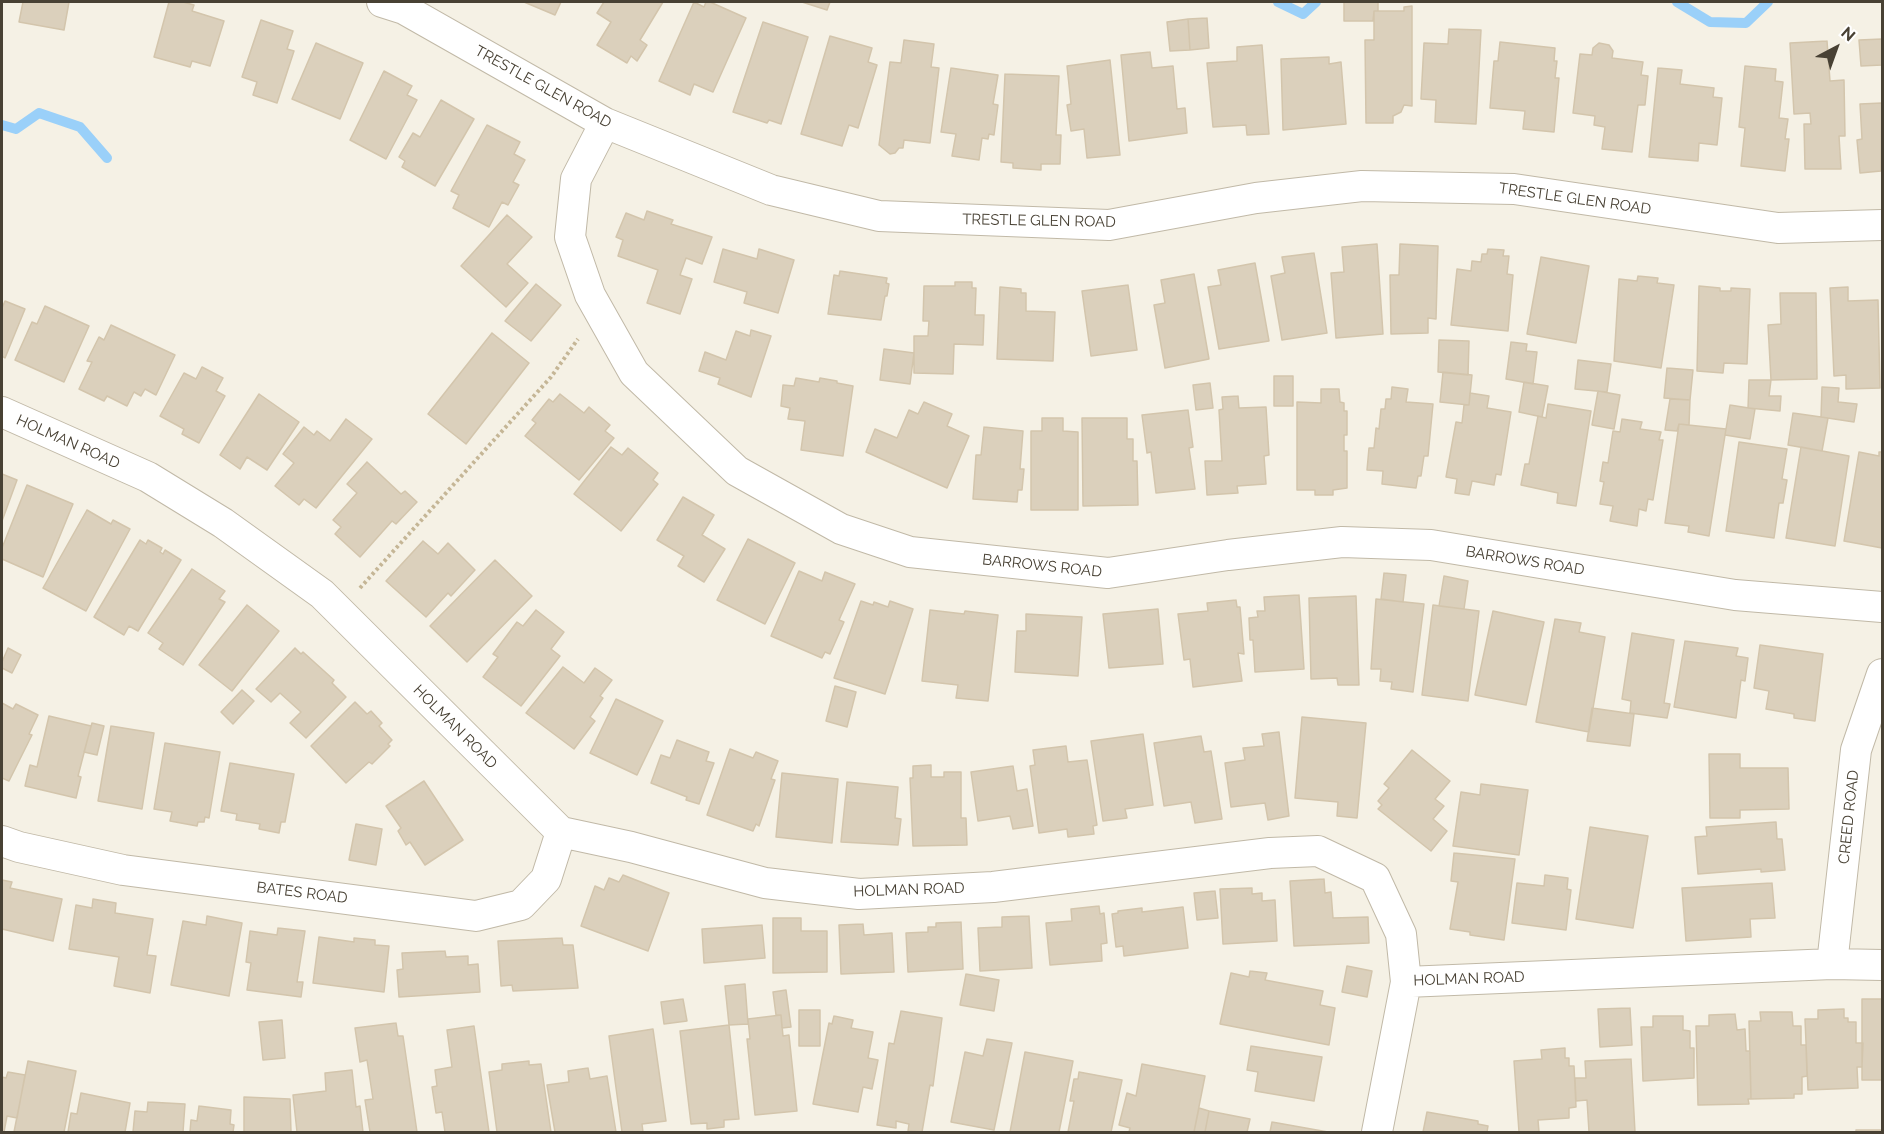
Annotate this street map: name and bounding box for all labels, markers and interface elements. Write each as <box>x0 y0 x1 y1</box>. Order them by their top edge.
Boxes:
north arrow <box>1806 18 1866 78</box>
text: N <box>1837 23 1859 45</box>
street label: TRESTLE GLEN ROAD <box>472 42 614 132</box>
street label: TRESTLE GLEN ROAD <box>1498 179 1652 219</box>
street label: TRESTLE GLEN ROAD <box>962 211 1116 231</box>
street label: HOLMAN ROAD <box>13 411 123 473</box>
street label: BARROWS ROAD <box>1464 543 1586 579</box>
street label: BARROWS ROAD <box>981 551 1103 581</box>
street label: HOLMAN ROAD <box>409 681 501 773</box>
street label: CREED ROAD <box>1835 769 1863 865</box>
street label: BATES ROAD <box>255 878 349 908</box>
street label: HOLMAN ROAD <box>853 879 965 901</box>
street label: HOLMAN ROAD <box>1413 968 1525 990</box>

